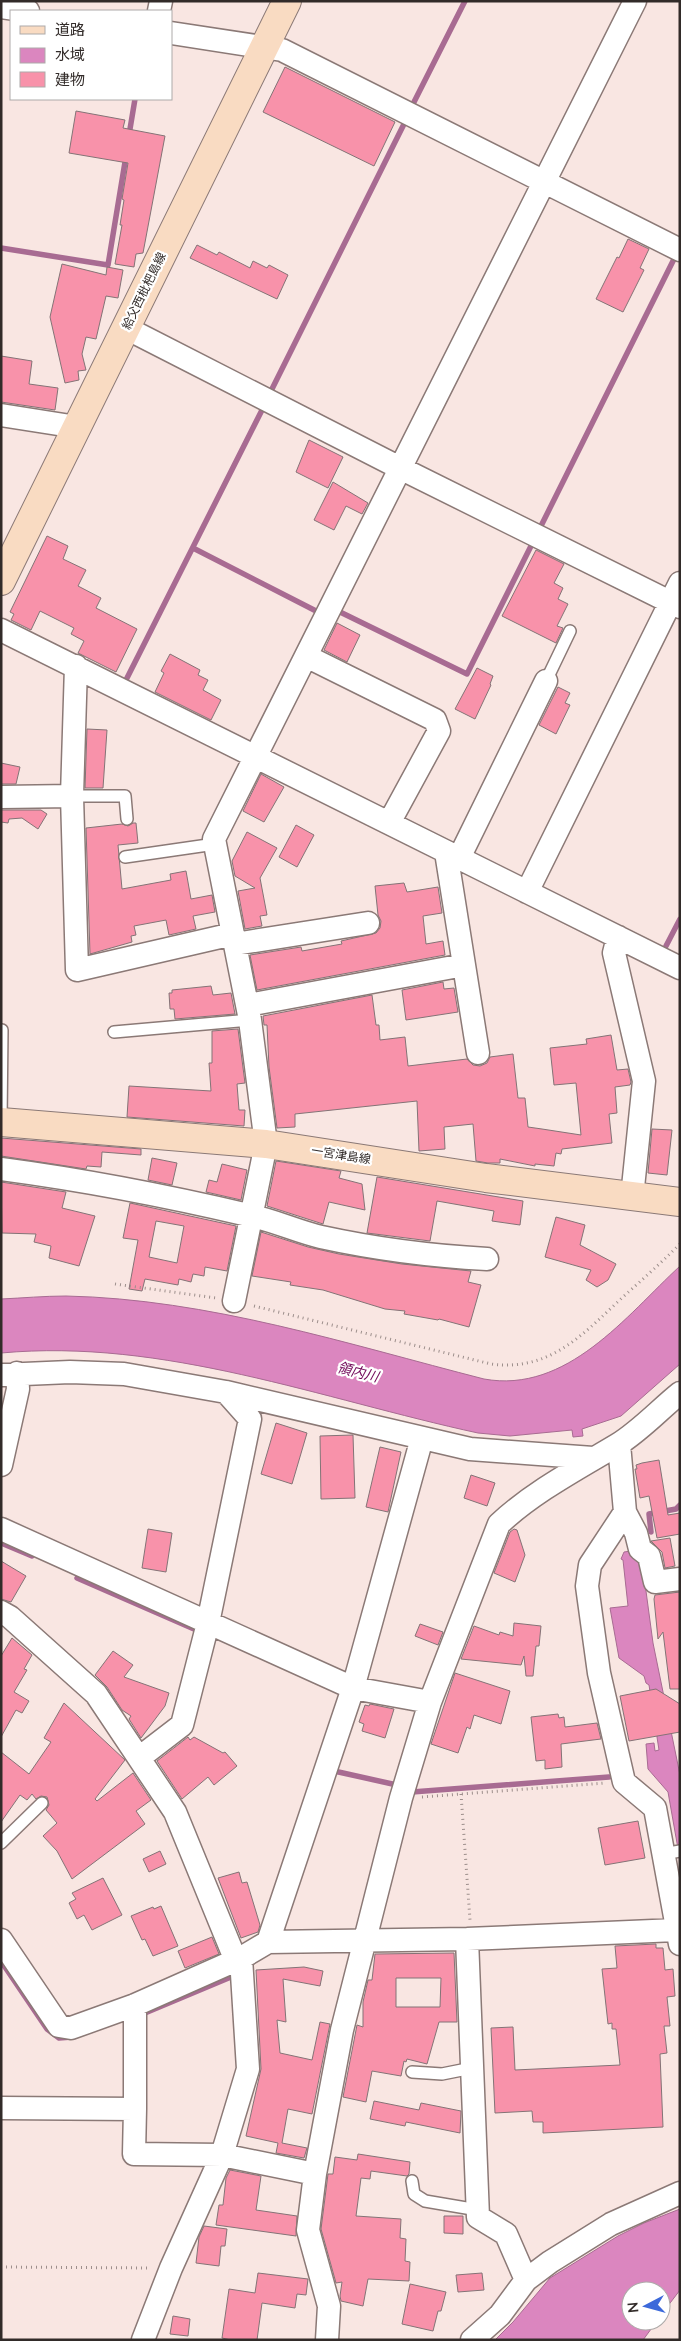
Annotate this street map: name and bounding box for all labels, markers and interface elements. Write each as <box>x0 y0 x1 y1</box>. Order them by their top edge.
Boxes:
legend <box>10 10 172 100</box>
text: 道路 <box>55 20 85 38</box>
text: 水域 <box>55 45 85 63</box>
text: 建物 <box>55 70 85 88</box>
street label: 給父西枇杷島線 <box>118 250 169 332</box>
street label: 一宮津島線 <box>310 1142 372 1167</box>
water label: 領内川 <box>336 1358 382 1385</box>
north arrow <box>621 2281 671 2331</box>
text: N <box>624 2301 642 2314</box>

